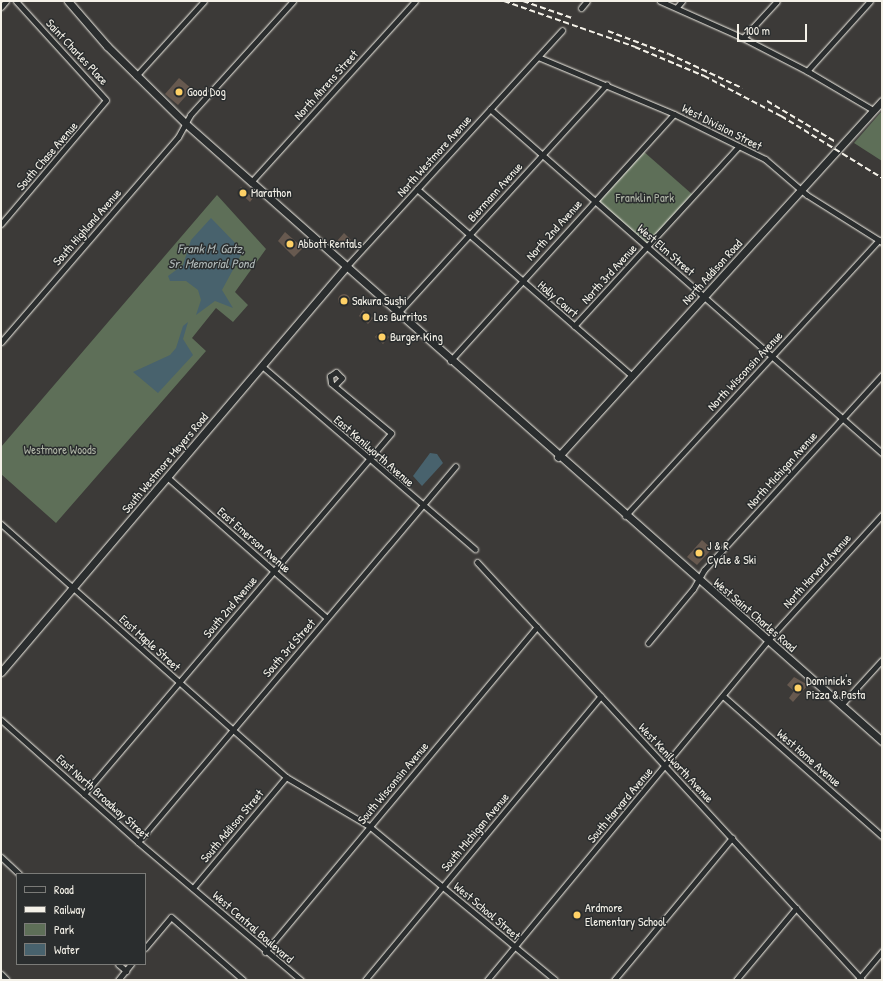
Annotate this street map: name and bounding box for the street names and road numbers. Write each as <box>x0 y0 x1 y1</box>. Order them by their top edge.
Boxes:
street label: Saint Charles Place <box>43 16 111 88</box>
street label: North Ahrens Street <box>291 47 361 123</box>
street label: West Division Street <box>680 101 764 153</box>
street label: North Westmore Avenue <box>394 112 474 200</box>
street label: South Chase Avenue <box>13 119 81 193</box>
street label: Biermann Avenue <box>465 159 525 225</box>
street label: South Highland Avenue <box>50 186 124 268</box>
street label: North 2nd Avenue <box>523 197 585 263</box>
street label: West Elm Street <box>634 221 698 279</box>
street label: North Addison Road <box>679 236 745 308</box>
street label: North 3rd Avenue <box>578 241 640 307</box>
street label: Holly Court <box>535 278 581 320</box>
street label: North Wisconsin Avenue <box>705 328 785 414</box>
street label: South Westmore Meyers Road <box>119 410 211 516</box>
street label: East Kenilworth Avenue <box>331 412 417 490</box>
street label: North Michigan Avenue <box>744 429 820 511</box>
street label: East Emerson Avenue <box>214 504 294 576</box>
street label: North Harvard Avenue <box>780 531 854 611</box>
street label: South 2nd Avenue <box>200 573 260 641</box>
street label: West Saint Charles Road <box>711 575 799 655</box>
street label: East Maple Street <box>117 612 183 674</box>
street label: South 3rd Street <box>260 616 318 680</box>
street label: West Kenilworth Avenue <box>635 720 717 806</box>
street label: West Home Avenue <box>774 726 844 790</box>
street label: South Wisconsin Avenue <box>355 739 431 827</box>
street label: East North Broadway Street <box>54 751 152 843</box>
street label: South Harvard Avenue <box>584 764 656 846</box>
street label: South Addison Street <box>197 787 267 865</box>
street label: South Michigan Avenue <box>438 790 512 874</box>
street label: West School Street <box>451 879 523 943</box>
street label: West Central Boulevard <box>210 888 296 966</box>

